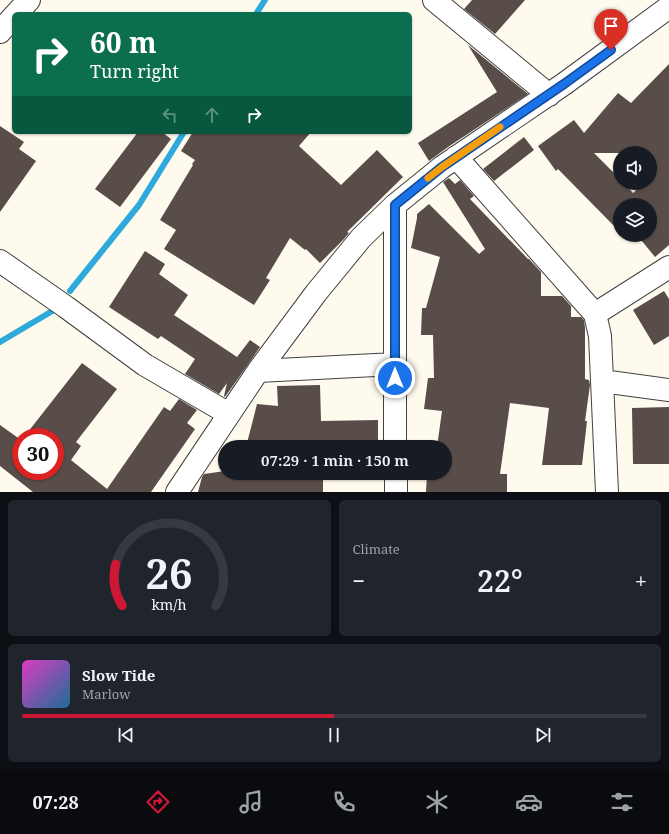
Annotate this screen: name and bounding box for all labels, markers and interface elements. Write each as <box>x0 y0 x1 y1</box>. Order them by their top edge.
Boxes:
pin <box>594 9 628 50</box>
icon: arrive <box>600 15 622 37</box>
text: 60 m <box>90 23 157 61</box>
icon: right <box>24 28 76 80</box>
text: Turn right <box>90 59 179 83</box>
icon: left <box>159 104 181 126</box>
icon: ahead <box>201 104 223 126</box>
icon: right <box>243 104 265 126</box>
map controls <box>613 146 657 242</box>
button: sound <box>613 146 657 190</box>
button: layers <box>613 198 657 242</box>
position arrow <box>374 357 416 399</box>
speed limit sign: 30 <box>12 428 64 480</box>
text: 07:29 · 1 min · 150 m <box>261 450 409 470</box>
text: Climate <box>353 540 400 558</box>
text: 26 <box>146 545 193 601</box>
text: 22° <box>477 560 523 601</box>
text: − <box>353 565 365 595</box>
text: + <box>635 565 647 595</box>
text: km/h <box>152 595 187 614</box>
text: Slow Tide <box>82 665 155 685</box>
text: Marlow <box>82 685 130 703</box>
icon: previous <box>115 724 137 746</box>
icon: pause <box>323 724 345 746</box>
icon: next <box>532 724 554 746</box>
icon: directions <box>144 788 172 816</box>
icon: music <box>237 788 265 816</box>
icon: phone <box>330 788 358 816</box>
icon: climate <box>423 788 451 816</box>
icon: car <box>515 788 543 816</box>
icon: filters <box>608 788 636 816</box>
text: 07:28 <box>32 790 79 814</box>

